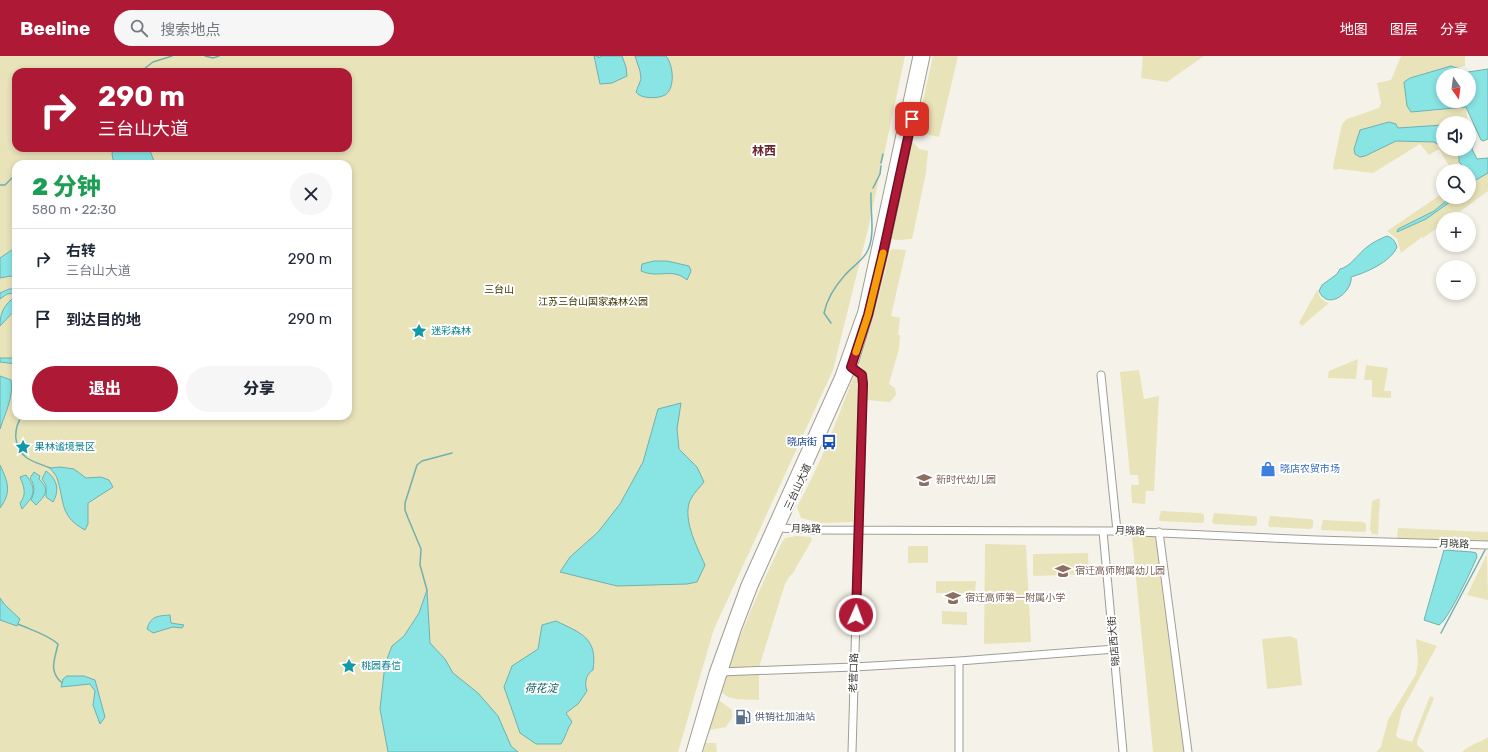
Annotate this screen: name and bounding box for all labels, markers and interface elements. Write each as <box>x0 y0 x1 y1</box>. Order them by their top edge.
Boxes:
search box <box>114 10 394 46</box>
text: Beeline <box>20 17 90 40</box>
icon: search <box>128 17 150 39</box>
text: 搜索地点 <box>160 21 220 39</box>
text: 地图 <box>1340 21 1368 38</box>
text: 图层 <box>1390 21 1418 38</box>
text: 分享 <box>1440 21 1468 38</box>
north arrow <box>1436 68 1476 108</box>
map controls <box>1436 68 1476 300</box>
text: 290 m <box>98 80 185 113</box>
icon: right <box>32 84 84 136</box>
pin <box>895 102 929 136</box>
icon: arrive <box>901 108 923 130</box>
button: sound <box>1436 116 1476 156</box>
text: 三台山大道 <box>98 118 188 140</box>
district label: 林西 <box>752 144 776 158</box>
button: search <box>1436 164 1476 204</box>
text: 2 分钟 <box>32 173 101 201</box>
button: close <box>290 173 332 215</box>
text: 580 m · 22:30 <box>32 202 116 217</box>
button: + <box>1436 212 1476 252</box>
text: 右转 <box>66 242 96 260</box>
icon: right <box>32 248 54 270</box>
text: 290 m <box>288 250 332 268</box>
button: − <box>1436 260 1476 300</box>
text: 三台山大道 <box>66 263 131 278</box>
park label: 三台山 <box>484 284 514 296</box>
park label: 江苏三台山国家森林公园 <box>538 296 648 308</box>
icon: arrive <box>32 308 54 330</box>
text: 290 m <box>288 310 332 328</box>
text: 到达目的地 <box>66 311 141 329</box>
place icon: 迷彩森林 <box>410 322 428 340</box>
place label: 迷彩森林 <box>431 325 471 337</box>
button: 退出 <box>32 366 178 412</box>
button: 分享 <box>186 366 332 412</box>
bus stop icon: 晓店街 <box>820 433 838 451</box>
place label: 晓店街 <box>787 436 817 448</box>
place icon: 果林谧境景区 <box>14 438 32 456</box>
place label: 果林谧境景区 <box>34 441 95 453</box>
shop icon: 晓店农贸市场 <box>1259 460 1277 478</box>
street label: 三台山大道 <box>782 462 814 512</box>
place label: 晓店农贸市场 <box>1280 463 1340 475</box>
school or university icon: 新时代幼儿园 <box>915 471 933 489</box>
place label: 新时代幼儿园 <box>936 474 996 486</box>
street label: 月晓路 <box>791 523 821 535</box>
street label: 月晓路 <box>1115 524 1145 538</box>
street label: 月晓路 <box>1439 537 1469 551</box>
school or university icon: 宿迁高师附属幼儿园 <box>1054 562 1072 580</box>
place label: 宿迁高师附属幼儿园 <box>1075 565 1165 577</box>
school or university icon: 宿迁高师第一附属小学 <box>944 589 962 607</box>
place label: 宿迁高师第一附属小学 <box>965 592 1065 604</box>
position arrow <box>835 594 877 636</box>
street label: 晓店西大街 <box>1106 616 1122 666</box>
street label: 老营口路 <box>847 653 861 693</box>
place icon: 桃园春信 <box>340 657 358 675</box>
place label: 桃园春信 <box>361 660 401 672</box>
water label: 荷花淀 <box>525 682 559 695</box>
fuel station icon: 供销社加油站 <box>734 708 752 726</box>
place label: 供销社加油站 <box>754 711 815 723</box>

